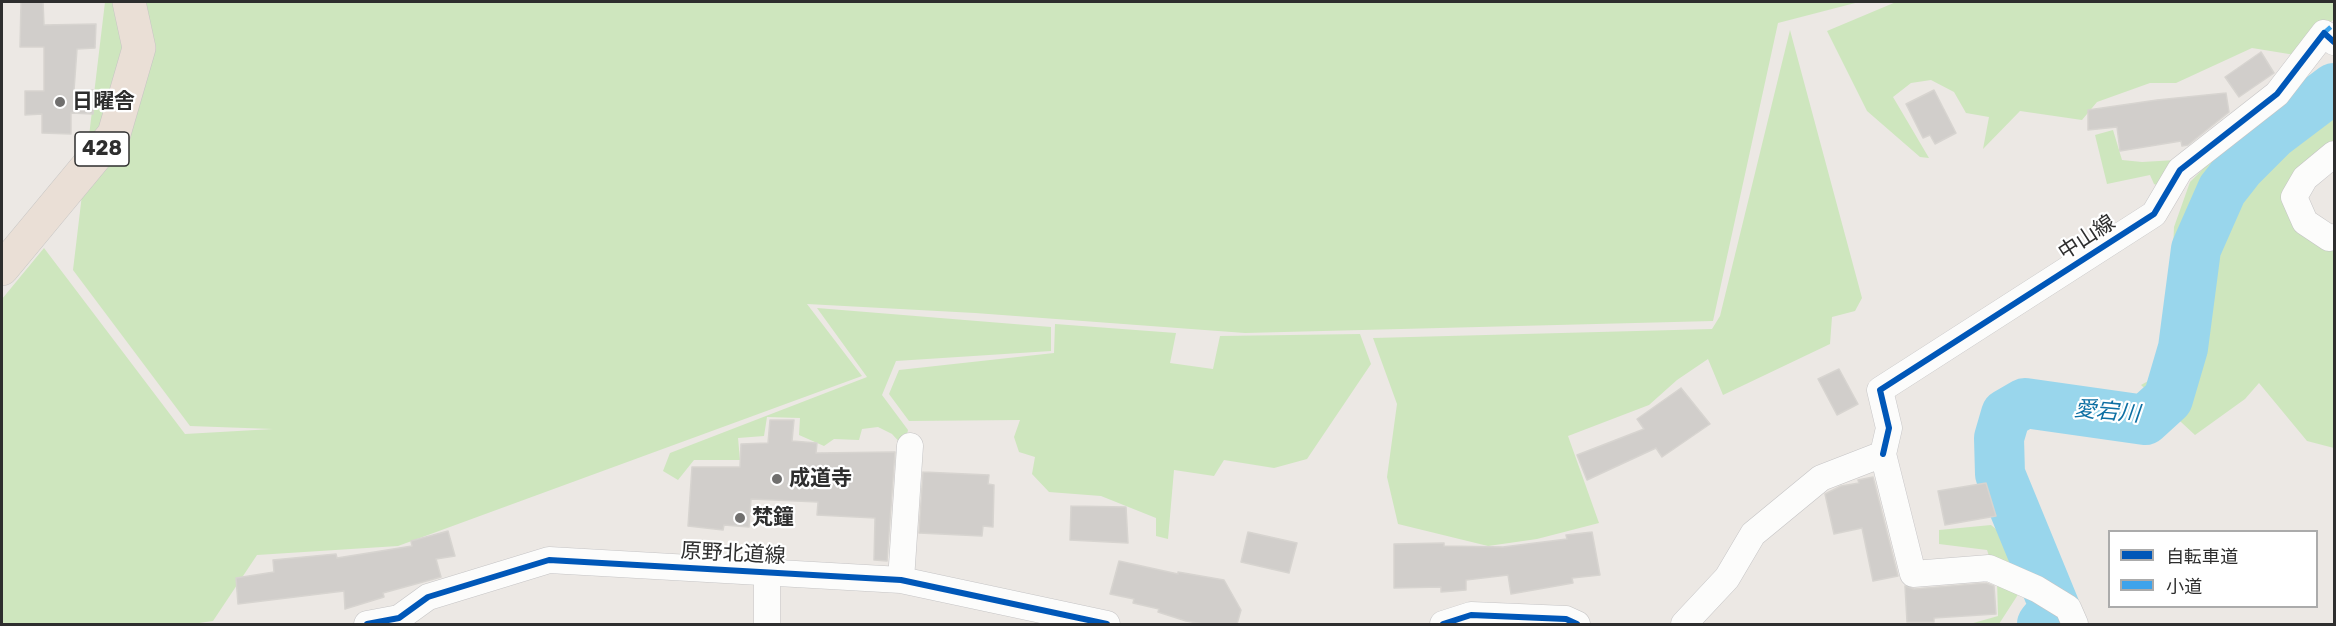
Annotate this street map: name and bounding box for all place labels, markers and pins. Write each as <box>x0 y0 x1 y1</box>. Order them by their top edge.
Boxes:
place label: 日曜舎 <box>72 89 135 115</box>
marker: 日曜舎 <box>53 95 67 109</box>
place label: 成道寺 <box>789 466 852 492</box>
marker: 成道寺 <box>770 472 784 486</box>
place label: 梵鐘 <box>752 505 794 531</box>
marker: 梵鐘 <box>733 511 747 525</box>

